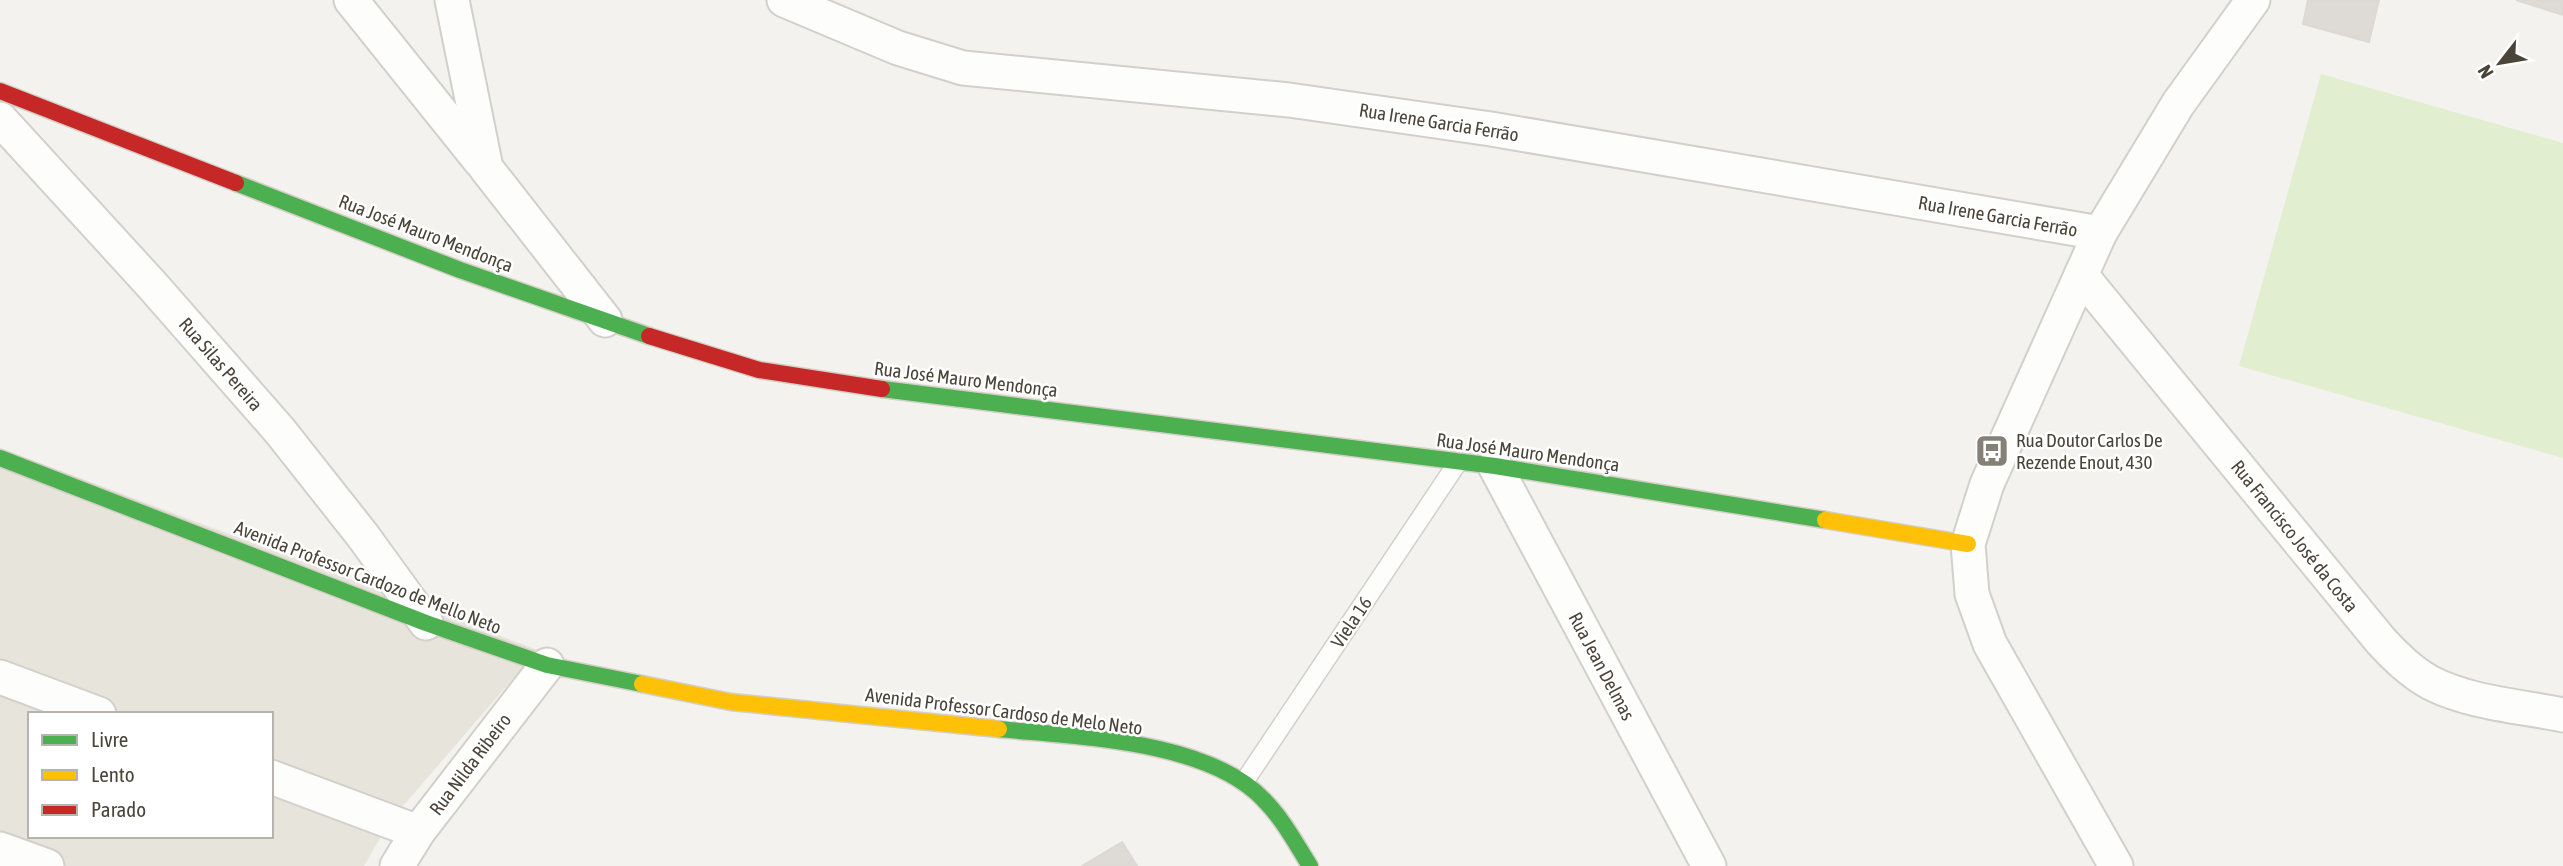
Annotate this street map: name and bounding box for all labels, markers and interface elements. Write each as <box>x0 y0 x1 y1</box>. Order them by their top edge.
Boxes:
north arrow <box>2465 28 2535 98</box>
text: N <box>2473 61 2498 82</box>
street label: Rua Irene Garcia Ferrão <box>1358 99 1521 146</box>
street label: Rua José Mauro Mendonça <box>336 190 516 276</box>
street label: Rua Irene Garcia Ferrão <box>1917 191 2079 241</box>
street label: Rua Silas Pereira <box>175 313 267 415</box>
street label: Rua José Mauro Mendonça <box>873 357 1059 401</box>
street label: Rua José Mauro Mendonça <box>1435 428 1621 476</box>
place label: Rua Doutor Carlos De Rezende Enout, 430 <box>2016 429 2163 473</box>
bus stop icon: Rua Doutor Carlos De Rezende Enout, 430 <box>1973 432 2011 470</box>
street label: Rua Francisco José da Costa <box>2227 456 2363 616</box>
street label: Avenida Professor Cardozo de Mello Neto <box>232 516 505 638</box>
street label: Viela 16 <box>1326 592 1376 652</box>
street label: Rua Jean Delmas <box>1564 608 1640 724</box>
street label: Avenida Professor Cardoso de Melo Neto <box>864 683 1144 739</box>
street label: Rua Nilda Ribeiro <box>425 709 515 819</box>
legend <box>28 712 273 838</box>
text: Livre <box>91 727 128 751</box>
text: Lento <box>91 762 135 786</box>
text: Parado <box>91 797 146 821</box>

